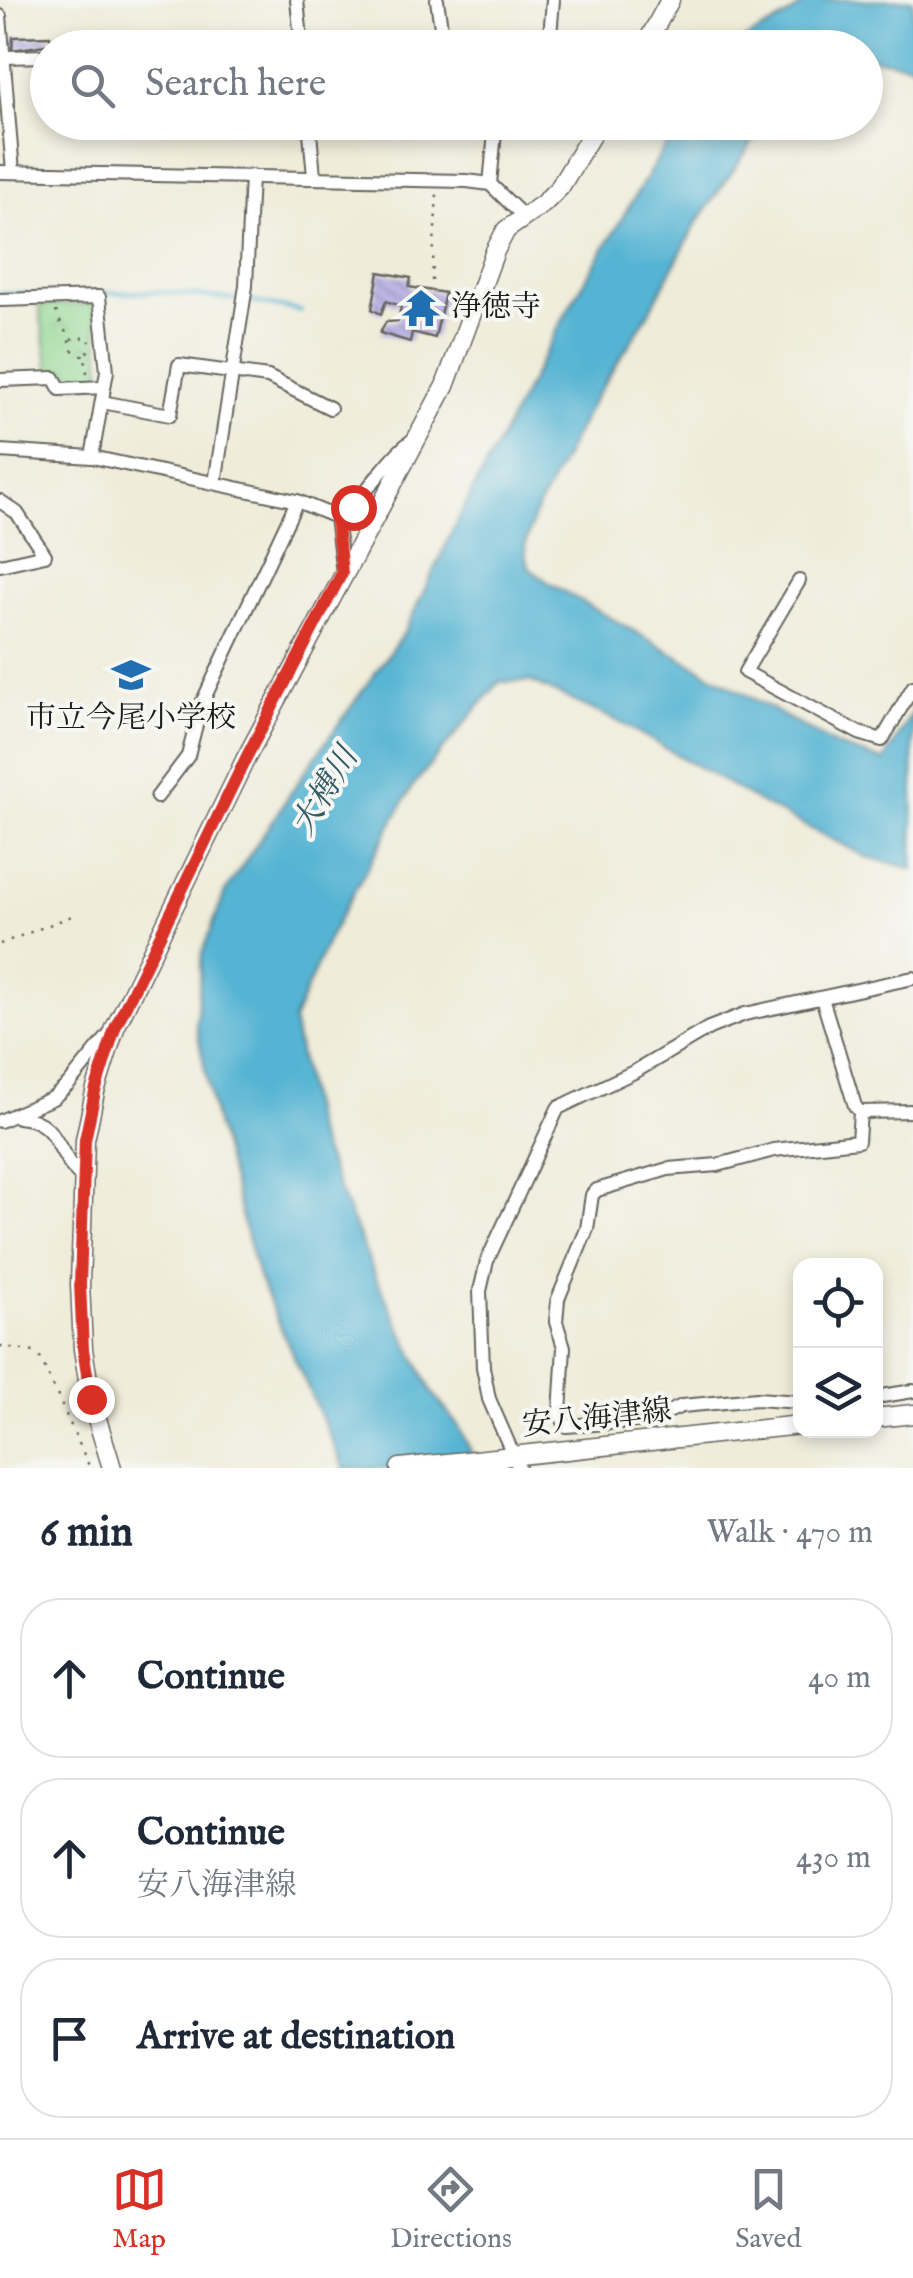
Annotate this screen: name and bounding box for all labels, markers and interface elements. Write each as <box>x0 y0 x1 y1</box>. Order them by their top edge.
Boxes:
search box <box>30 30 883 140</box>
icon: search <box>65 58 120 113</box>
text: Search here <box>145 61 326 109</box>
temple icon: 浄徳寺 <box>400 287 442 329</box>
place label: 浄徳寺 <box>451 289 541 327</box>
route start <box>331 485 377 531</box>
school or university icon: 市立今尾小学校 <box>110 654 152 696</box>
place label: 市立今尾小学校 <box>26 700 236 738</box>
water label: 大榑川 <box>284 738 370 844</box>
map controls <box>793 1258 883 1438</box>
button: locate <box>793 1258 883 1348</box>
button: layers <box>793 1348 883 1438</box>
route end <box>69 1377 115 1423</box>
street label: 安八海津線 <box>520 1392 674 1446</box>
text: 6 min <box>40 1507 133 1560</box>
text: Walk · 470 m <box>707 1513 873 1554</box>
icon: ahead <box>42 1651 97 1706</box>
text: Continue <box>137 1654 285 1702</box>
text: 40 m <box>808 1658 871 1699</box>
text: Continue <box>137 1810 285 1858</box>
icon: ahead <box>42 1831 97 1886</box>
text: 430 m <box>796 1838 871 1879</box>
text: 安八海津線 <box>137 1866 297 1907</box>
icon: arrive <box>42 2011 97 2066</box>
text: Arrive at destination <box>137 2014 455 2062</box>
tab: Map <box>112 2162 167 2257</box>
tab: Directions <box>390 2162 512 2257</box>
tab: Saved <box>735 2162 801 2257</box>

